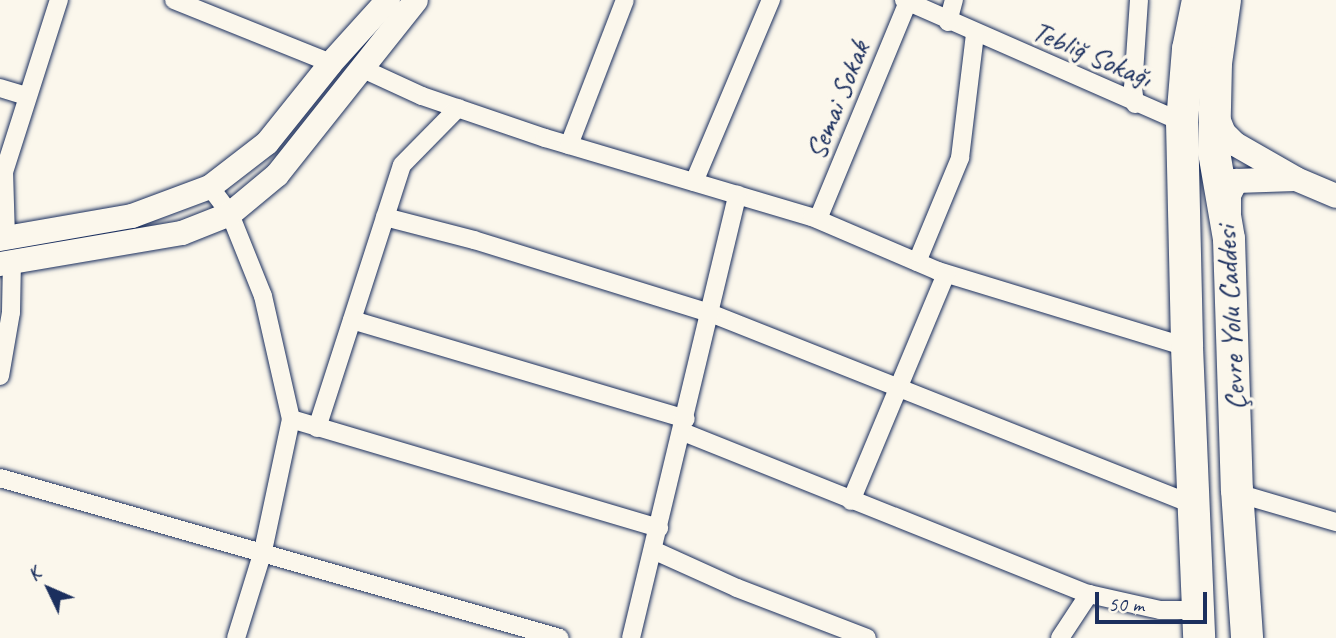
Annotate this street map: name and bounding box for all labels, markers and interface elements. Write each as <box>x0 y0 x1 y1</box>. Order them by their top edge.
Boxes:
street label: Tebliğ Sokağı <box>1027 13 1157 95</box>
street label: Semai Sokak <box>797 36 877 164</box>
street label: Çevre Yolu Caddesi <box>1207 224 1253 412</box>
north arrow <box>14 554 84 624</box>
text: K <box>22 563 46 586</box>
scale bar <box>1098 578 1210 622</box>
text: 50 m <box>1108 591 1144 617</box>

